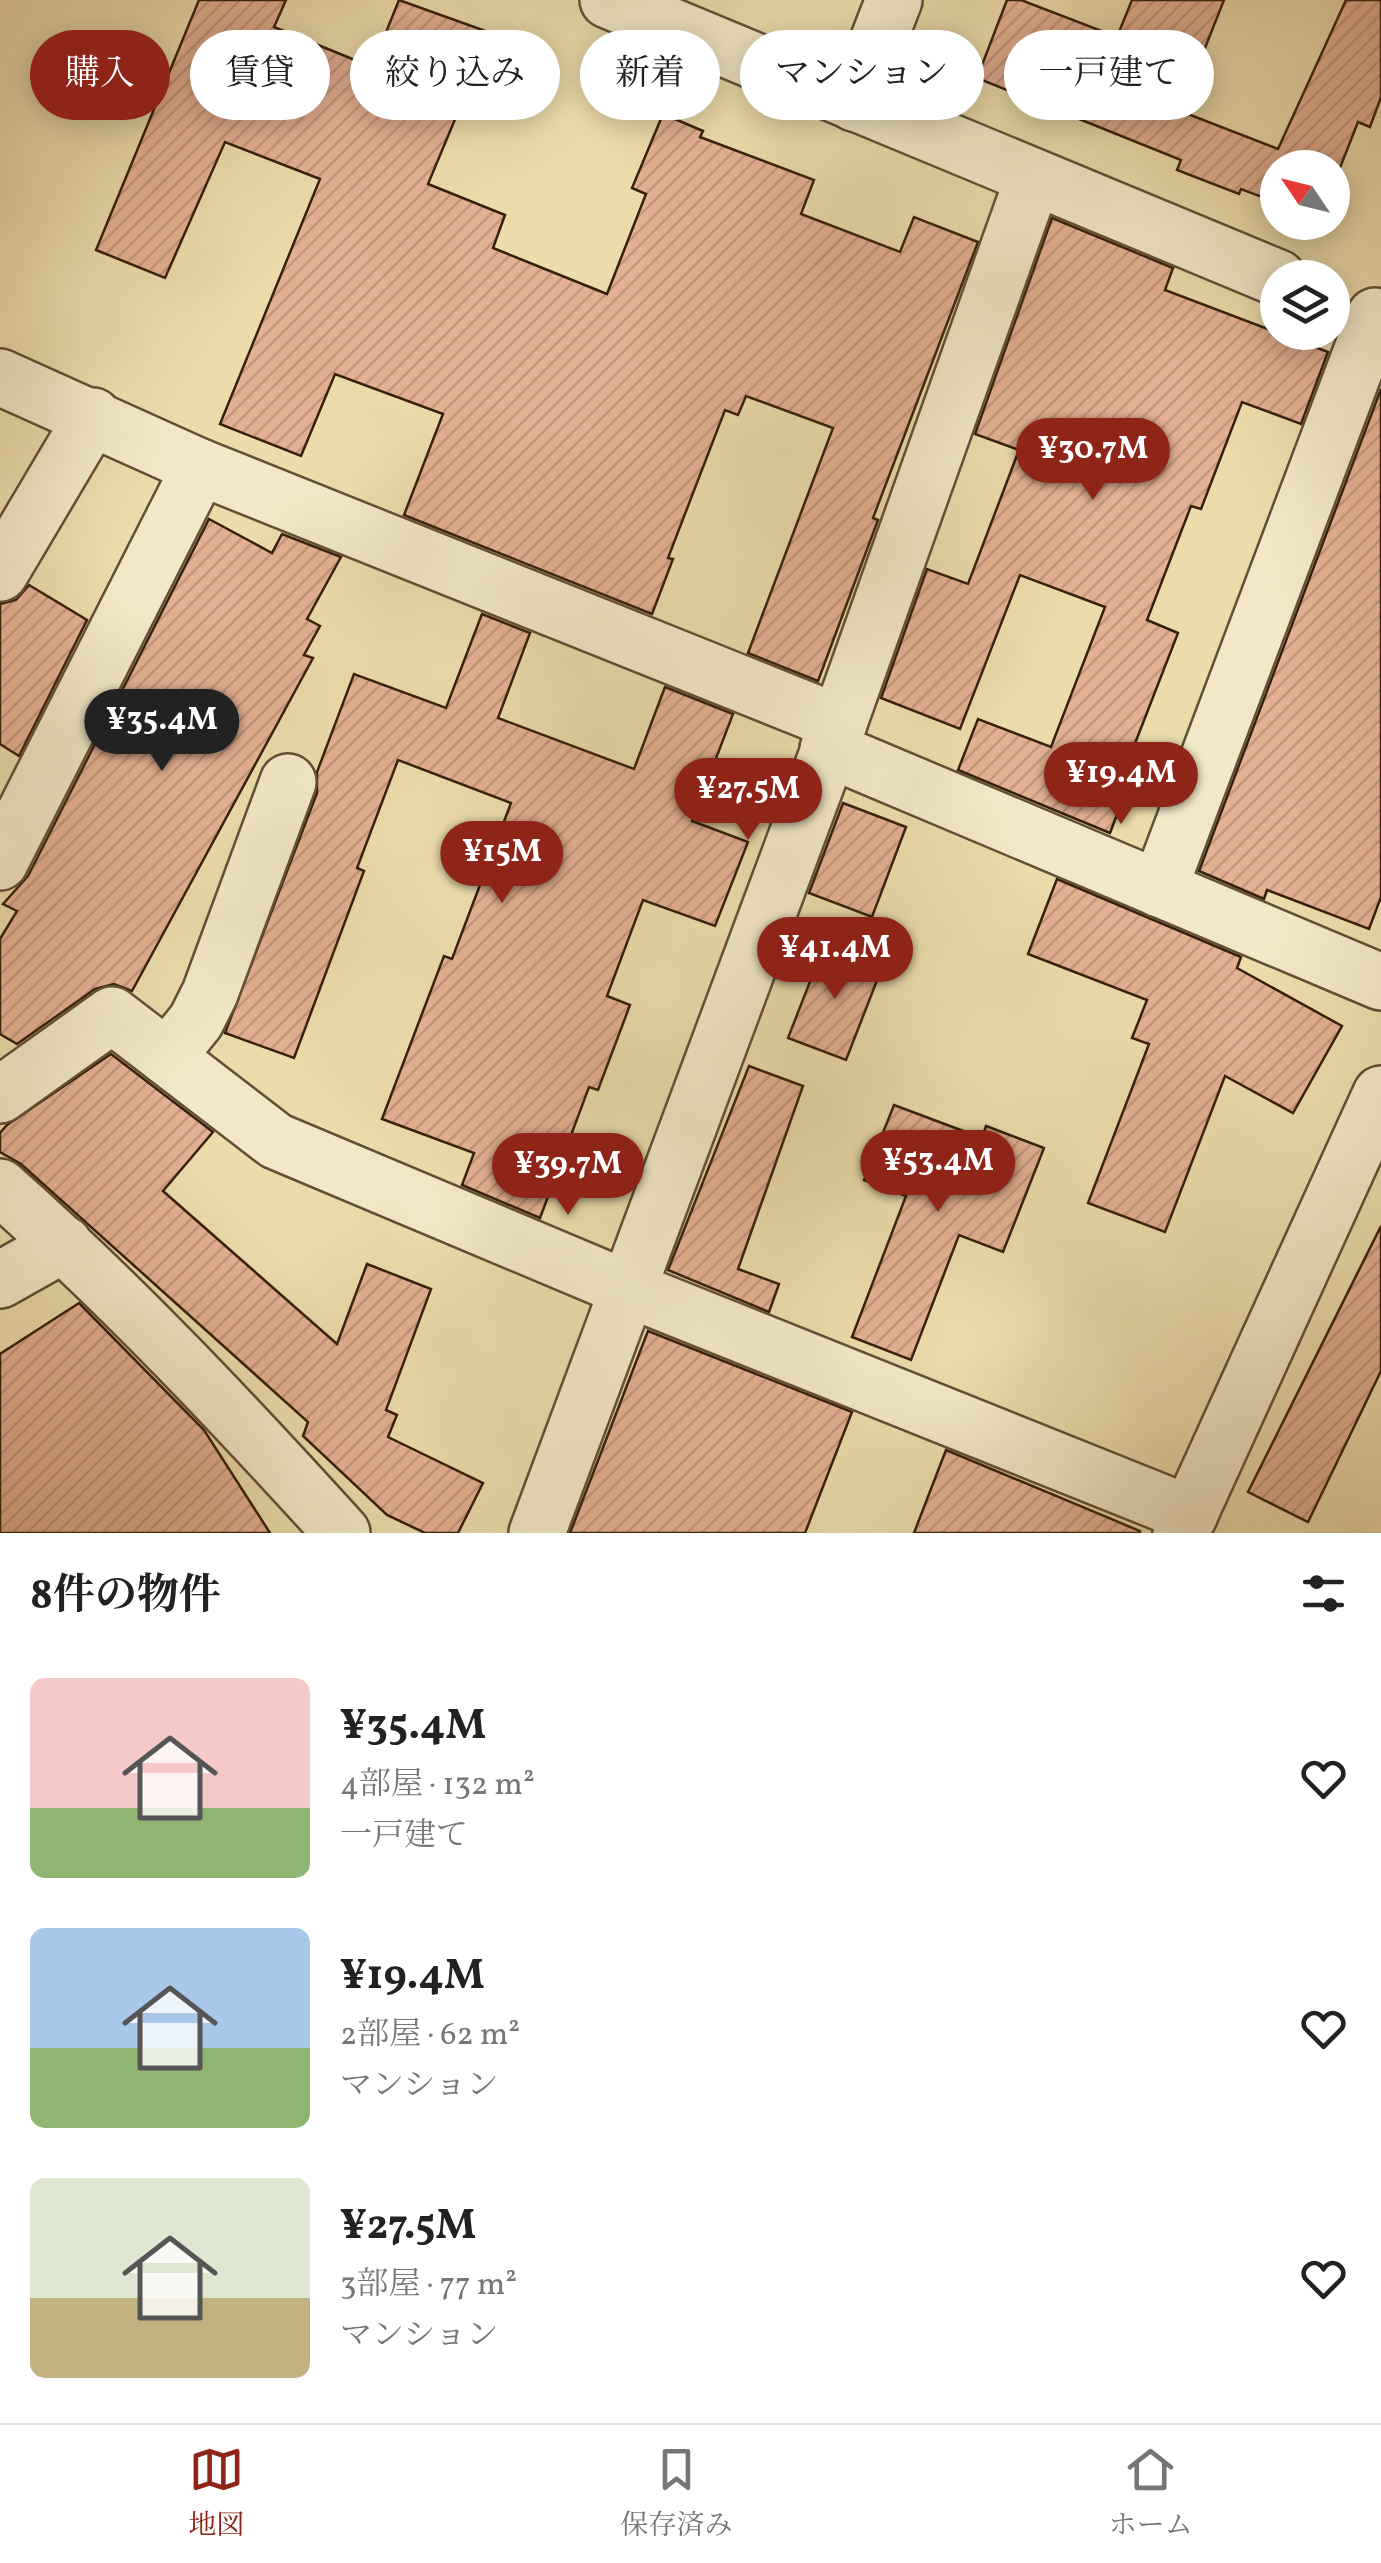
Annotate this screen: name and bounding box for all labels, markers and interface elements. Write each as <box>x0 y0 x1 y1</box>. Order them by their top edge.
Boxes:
chip: 購入 <box>30 30 170 120</box>
chip: 賃貸 <box>190 30 330 120</box>
chip: 絞り込み <box>350 30 560 120</box>
chip: 新着 <box>580 30 720 120</box>
chip: マンション <box>740 30 984 120</box>
chip: 一戸建て <box>1004 30 1214 120</box>
north arrow <box>1260 150 1350 240</box>
map controls <box>1260 150 1350 350</box>
button: layers <box>1260 260 1350 350</box>
pin: ¥30.7M <box>1012 418 1174 503</box>
text: ¥30.7M <box>1038 428 1148 472</box>
pin: ¥35.4M <box>81 689 243 774</box>
text: ¥35.4M <box>106 699 218 743</box>
pin: ¥19.4M <box>1040 742 1202 827</box>
text: ¥19.4M <box>1066 752 1176 796</box>
pin: ¥27.5M <box>667 758 829 843</box>
text: ¥27.5M <box>696 768 800 812</box>
pin: ¥15M <box>443 821 561 906</box>
text: ¥15M <box>462 831 542 875</box>
pin: ¥41.4M <box>754 917 916 1002</box>
text: ¥41.4M <box>779 927 891 971</box>
pin: ¥53.4M <box>857 1130 1019 1215</box>
pin: ¥39.7M <box>487 1133 649 1218</box>
text: ¥53.4M <box>882 1140 994 1184</box>
text: ¥39.7M <box>514 1143 622 1187</box>
icon: filters <box>1296 1566 1351 1621</box>
text: 8件の物件 <box>30 1568 221 1627</box>
text: ¥35.4M <box>340 1698 486 1757</box>
icon: home <box>110 1718 230 1838</box>
icon: heart <box>1296 1751 1351 1806</box>
text: 4部屋 · 132 m² <box>340 1764 535 1808</box>
text: 一戸建て <box>340 1815 468 1859</box>
text: ¥19.4M <box>340 1948 485 2007</box>
icon: home <box>110 1968 230 2088</box>
icon: heart <box>1296 2001 1351 2056</box>
text: 2部屋 · 62 m² <box>340 2014 520 2058</box>
text: マンション <box>340 2065 499 2109</box>
text: ¥27.5M <box>340 2198 476 2257</box>
icon: home <box>110 2218 230 2338</box>
icon: heart <box>1296 2251 1351 2306</box>
text: 3部屋 · 77 m² <box>340 2264 517 2308</box>
text: マンション <box>340 2315 499 2359</box>
tab: 地図 <box>188 2442 244 2546</box>
tab: 保存済み <box>620 2442 733 2546</box>
tab: ホーム <box>1109 2442 1193 2546</box>

